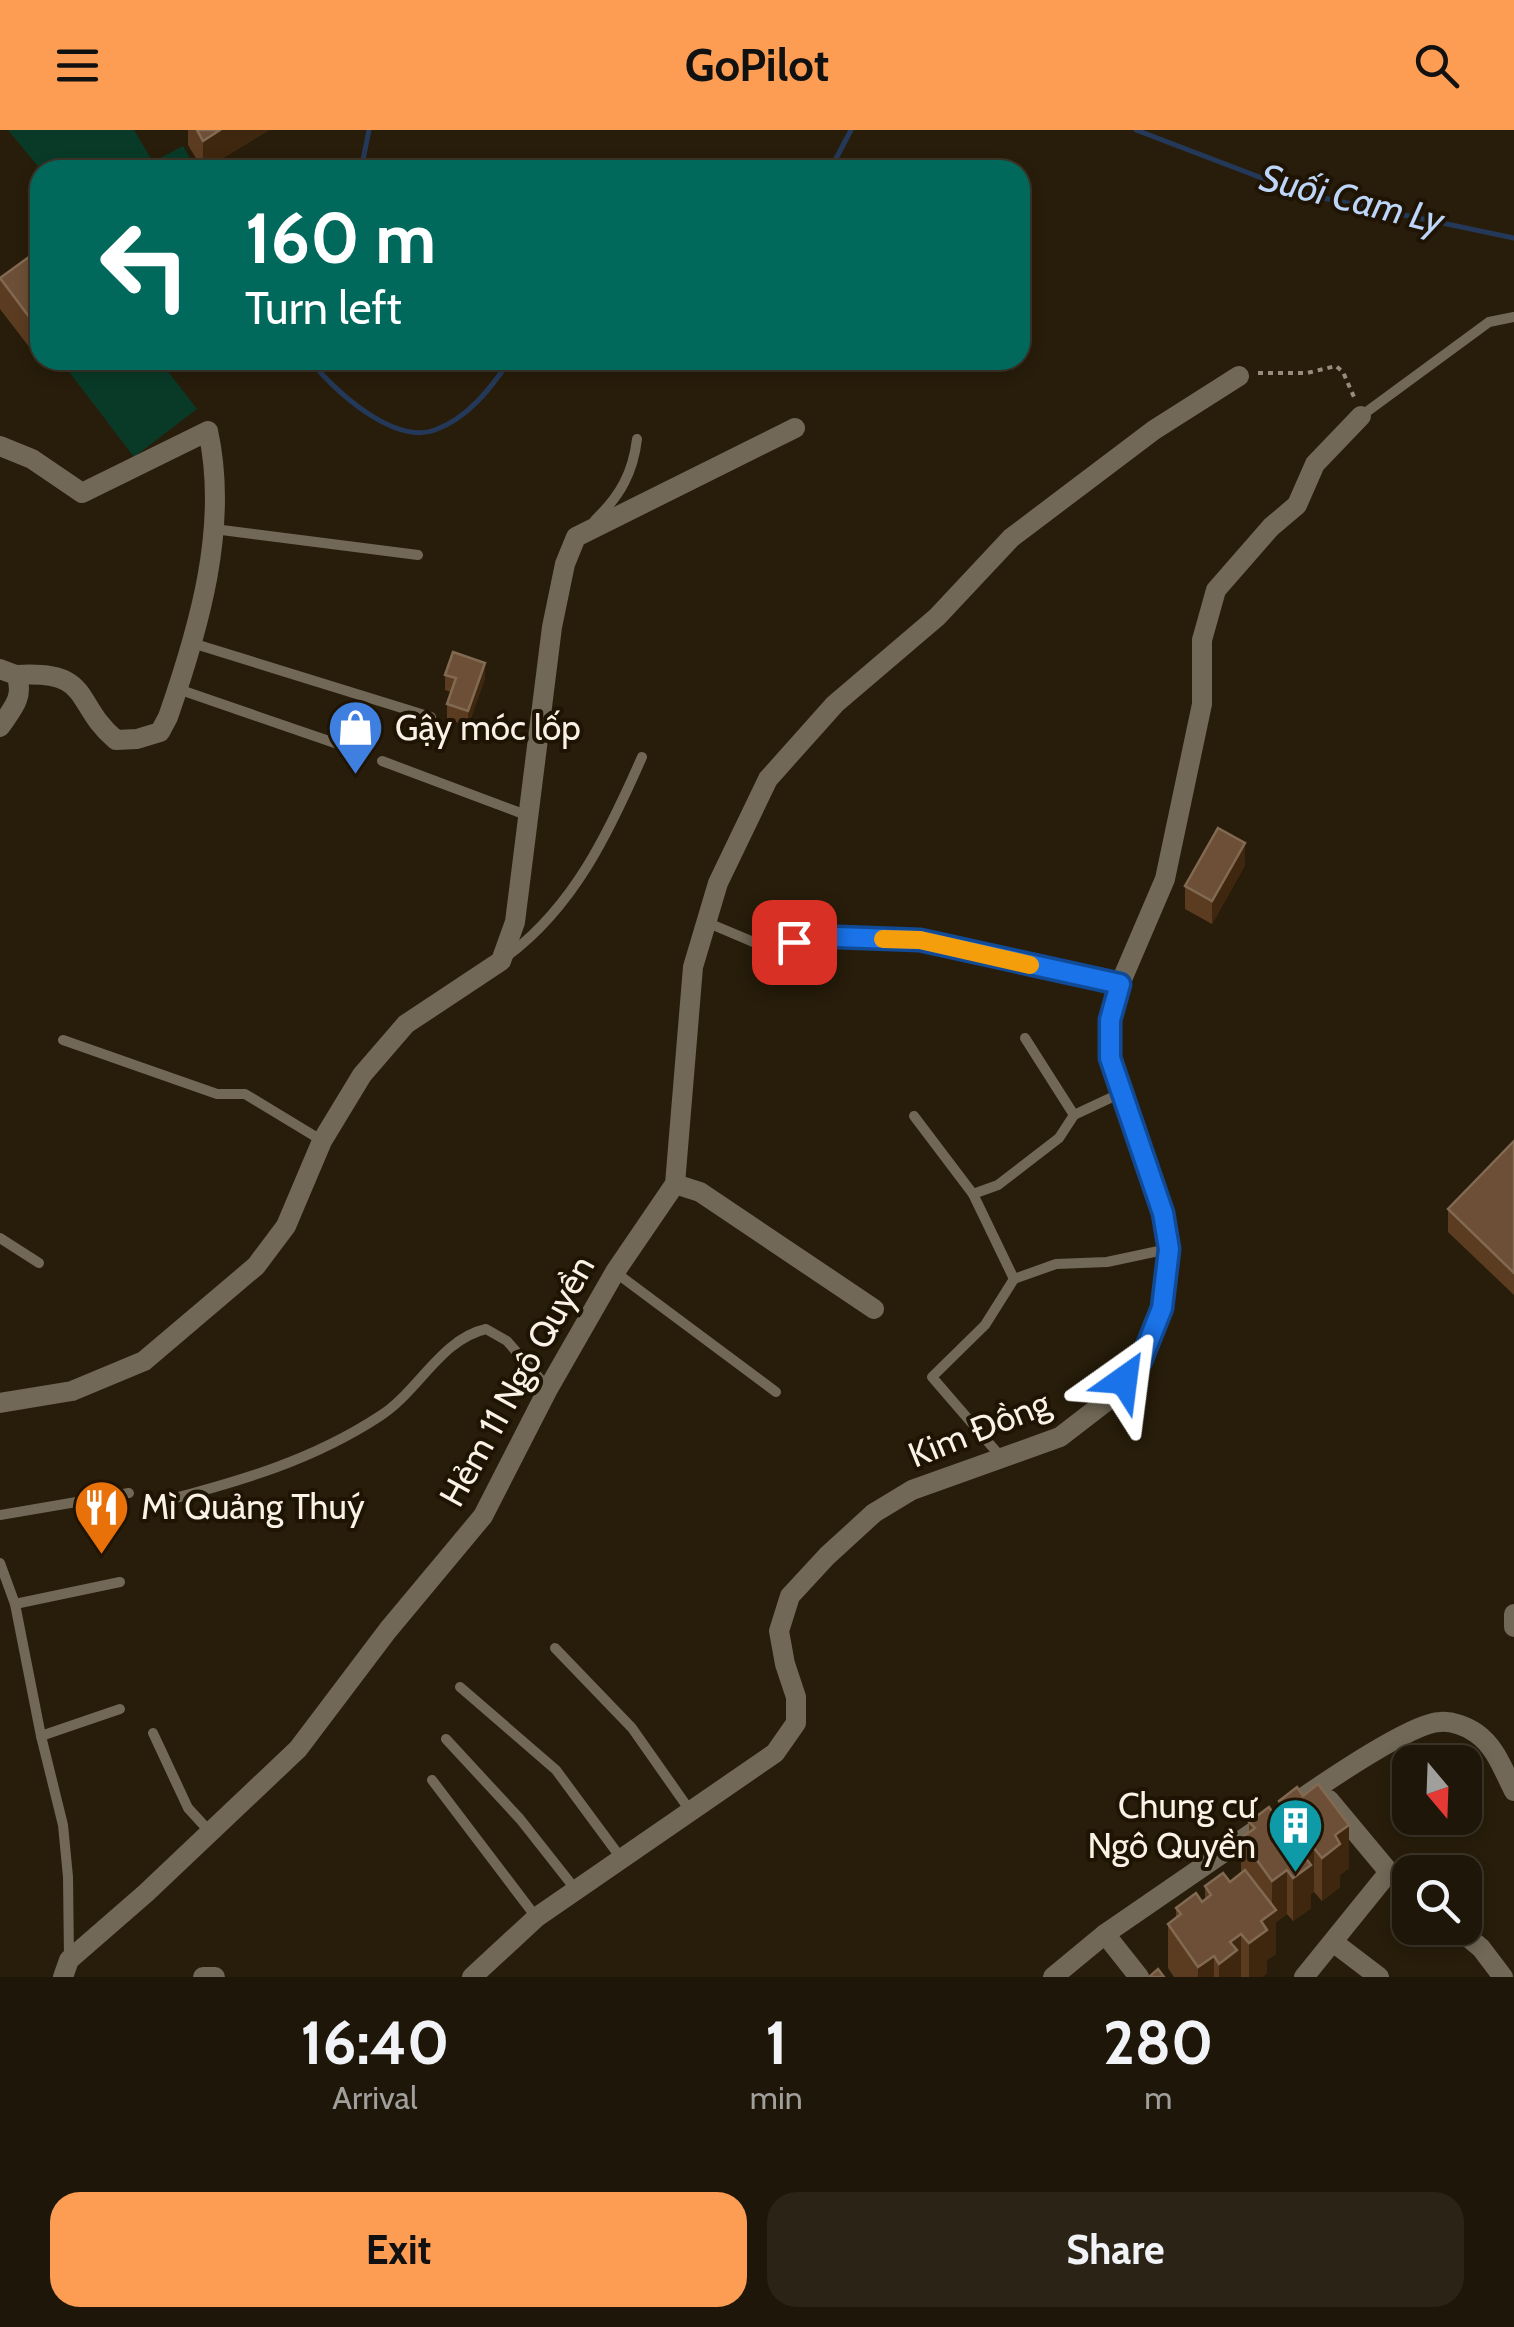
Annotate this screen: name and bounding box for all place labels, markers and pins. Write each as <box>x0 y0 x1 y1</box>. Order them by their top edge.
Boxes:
shop icon: Gậy móc lốp <box>326 698 386 777</box>
place label: Gậy móc lốp <box>395 706 581 749</box>
pin <box>752 900 837 985</box>
restaurant icon: Mì Quảng Thuý <box>72 1477 132 1556</box>
place label: Mì Quảng Thuý <box>141 1485 365 1528</box>
place label: Chung cư Ngô Quyền <box>1087 1784 1259 1867</box>
building icon: Chung cư Ngô Quyền <box>1265 1796 1325 1875</box>

